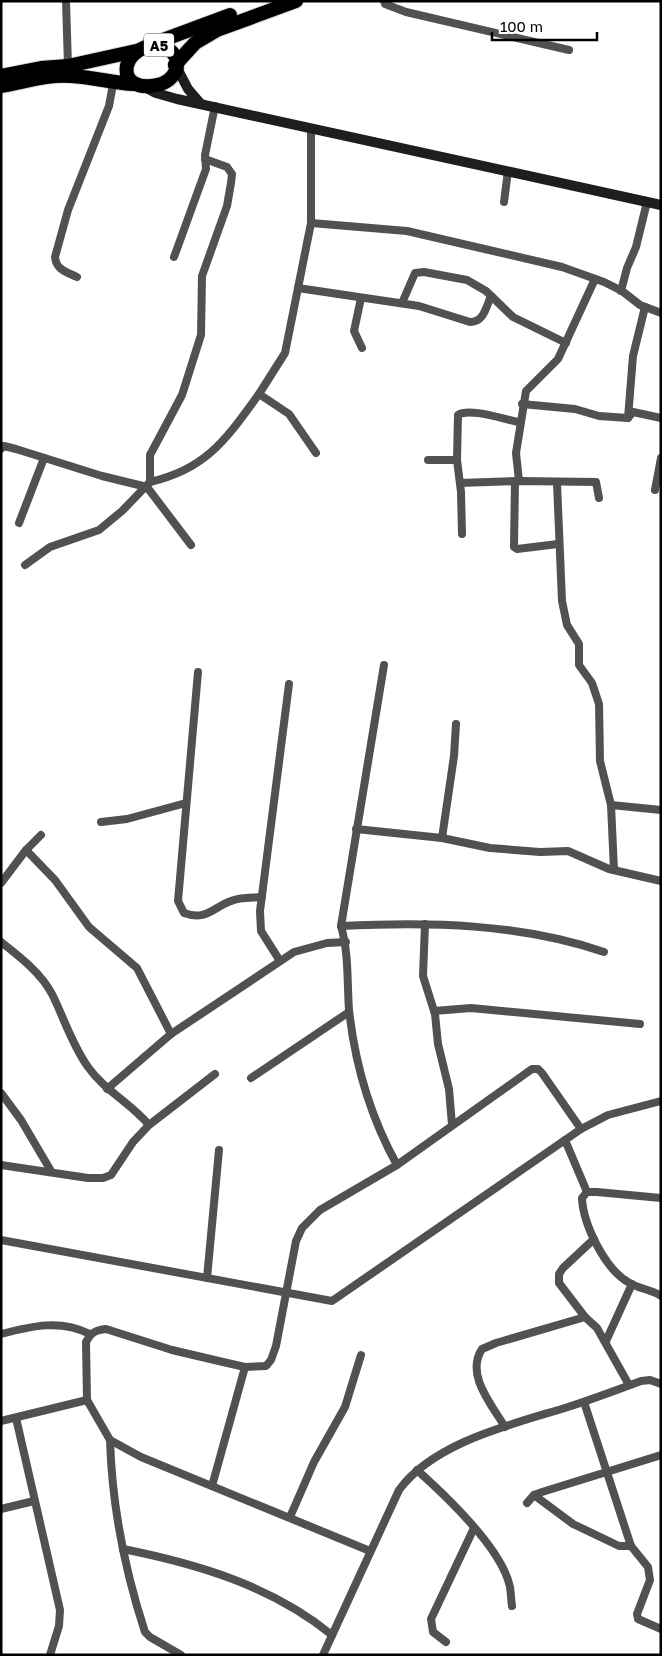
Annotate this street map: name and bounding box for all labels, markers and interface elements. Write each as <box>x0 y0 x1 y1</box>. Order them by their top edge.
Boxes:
scale bar <box>492 10 597 42</box>
text: 100 m <box>500 17 543 35</box>
road number: A5 <box>144 34 174 56</box>

